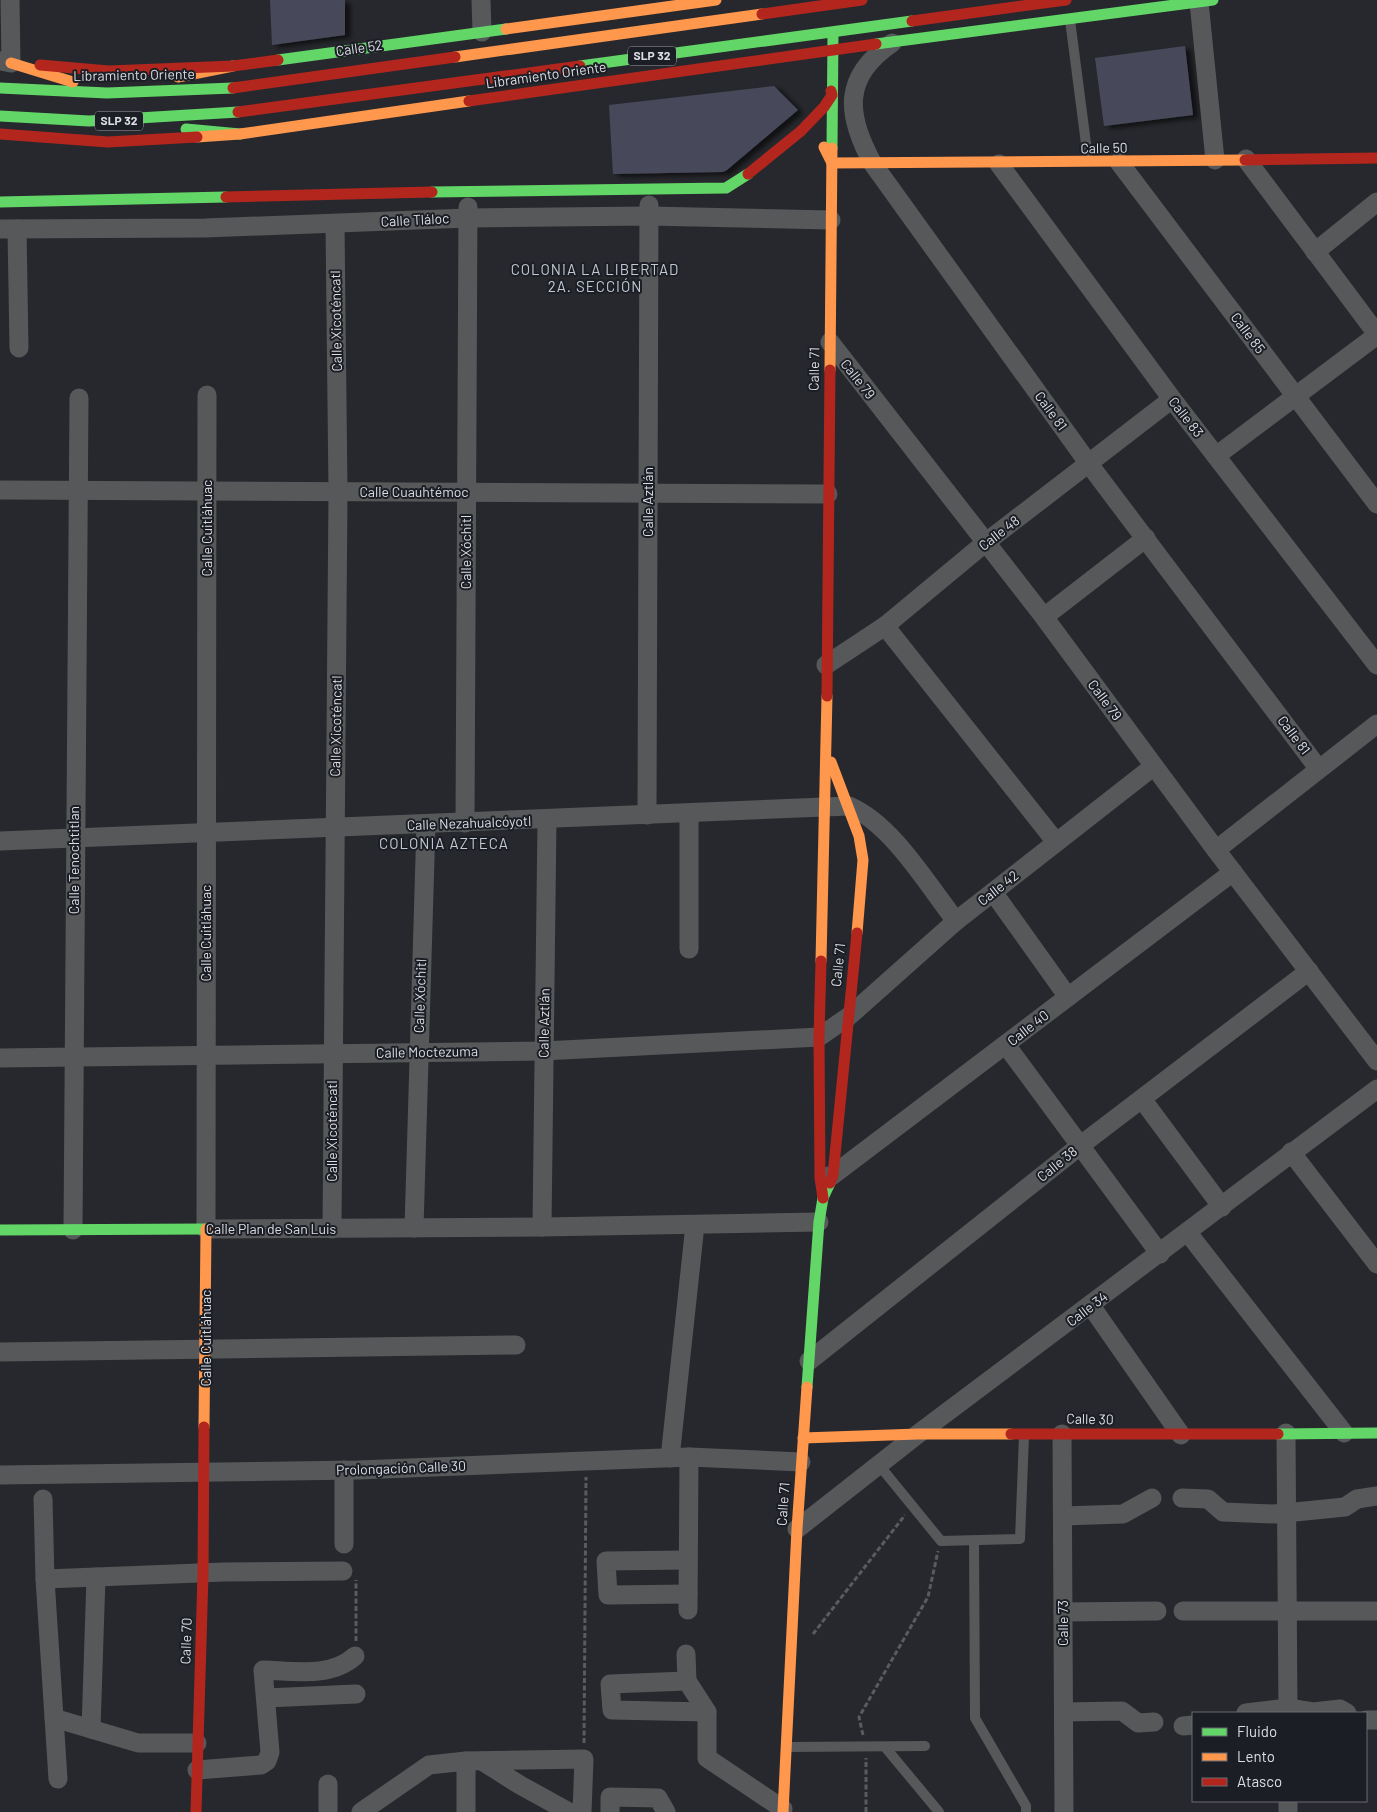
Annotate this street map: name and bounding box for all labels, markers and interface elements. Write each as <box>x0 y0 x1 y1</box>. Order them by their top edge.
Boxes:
street label: Calle 52 <box>334 36 383 59</box>
road number: SLP 32 <box>628 46 676 66</box>
street label: Libramiento Oriente <box>485 58 607 91</box>
street label: Libramiento Oriente <box>73 65 195 84</box>
road number: SLP 32 <box>95 112 143 130</box>
street label: Calle 50 <box>1080 139 1128 156</box>
street label: Calle Tláloc <box>380 209 450 230</box>
district label: COLONIA LA LIBERTAD 2A. SECCIÓN <box>511 260 679 295</box>
street label: Calle Xicoténcatl <box>326 270 345 372</box>
street label: Calle 85 <box>1228 309 1269 356</box>
street label: Calle 71 <box>805 347 822 391</box>
street label: Calle 79 <box>837 355 879 402</box>
street label: Calle 81 <box>1032 388 1071 434</box>
street label: Calle 83 <box>1165 393 1207 440</box>
street label: Calle Aztlán <box>639 467 656 537</box>
street label: Calle Cuitláhuac <box>198 480 215 576</box>
street label: Calle Cuauhtémoc <box>359 483 469 500</box>
street label: Calle 48 <box>975 511 1023 554</box>
street label: Calle Xóchitl <box>457 515 474 589</box>
street label: Calle Xicoténcatl <box>326 675 345 777</box>
street label: Calle 79 <box>1085 676 1126 723</box>
street label: Calle 81 <box>1274 712 1314 757</box>
street label: Calle Tenochtitlan <box>65 806 82 914</box>
street label: Calle Nezahualcóyotl <box>406 812 532 833</box>
district label: COLONIA AZTECA <box>379 834 509 852</box>
street label: Calle 42 <box>974 866 1022 909</box>
street label: Calle Cuitláhuac <box>197 885 214 981</box>
street label: Calle 71 <box>827 942 848 988</box>
street label: Calle Xóchitl <box>410 958 429 1033</box>
street label: Calle Aztlán <box>534 988 553 1058</box>
street label: Calle 40 <box>1004 1006 1052 1049</box>
street label: Calle Moctezuma <box>376 1042 478 1061</box>
street label: Calle Xicoténcatl <box>323 1080 340 1182</box>
street label: Calle 38 <box>1033 1142 1080 1185</box>
street label: Calle Plan de San Luis <box>206 1220 337 1237</box>
street label: Calle 34 <box>1063 1288 1111 1330</box>
street label: Calle Cuitláhuac <box>197 1290 214 1386</box>
street label: Calle 30 <box>1066 1410 1114 1427</box>
street label: Prolongación Calle 30 <box>336 1457 466 1478</box>
street label: Calle 71 <box>772 1482 793 1526</box>
street label: Calle 73 <box>1054 1600 1071 1646</box>
street label: Calle 70 <box>176 1617 195 1665</box>
legend <box>1192 1712 1367 1802</box>
text: Fluido <box>1237 1722 1277 1740</box>
text: Lento <box>1237 1747 1275 1765</box>
text: Atasco <box>1237 1772 1282 1790</box>

